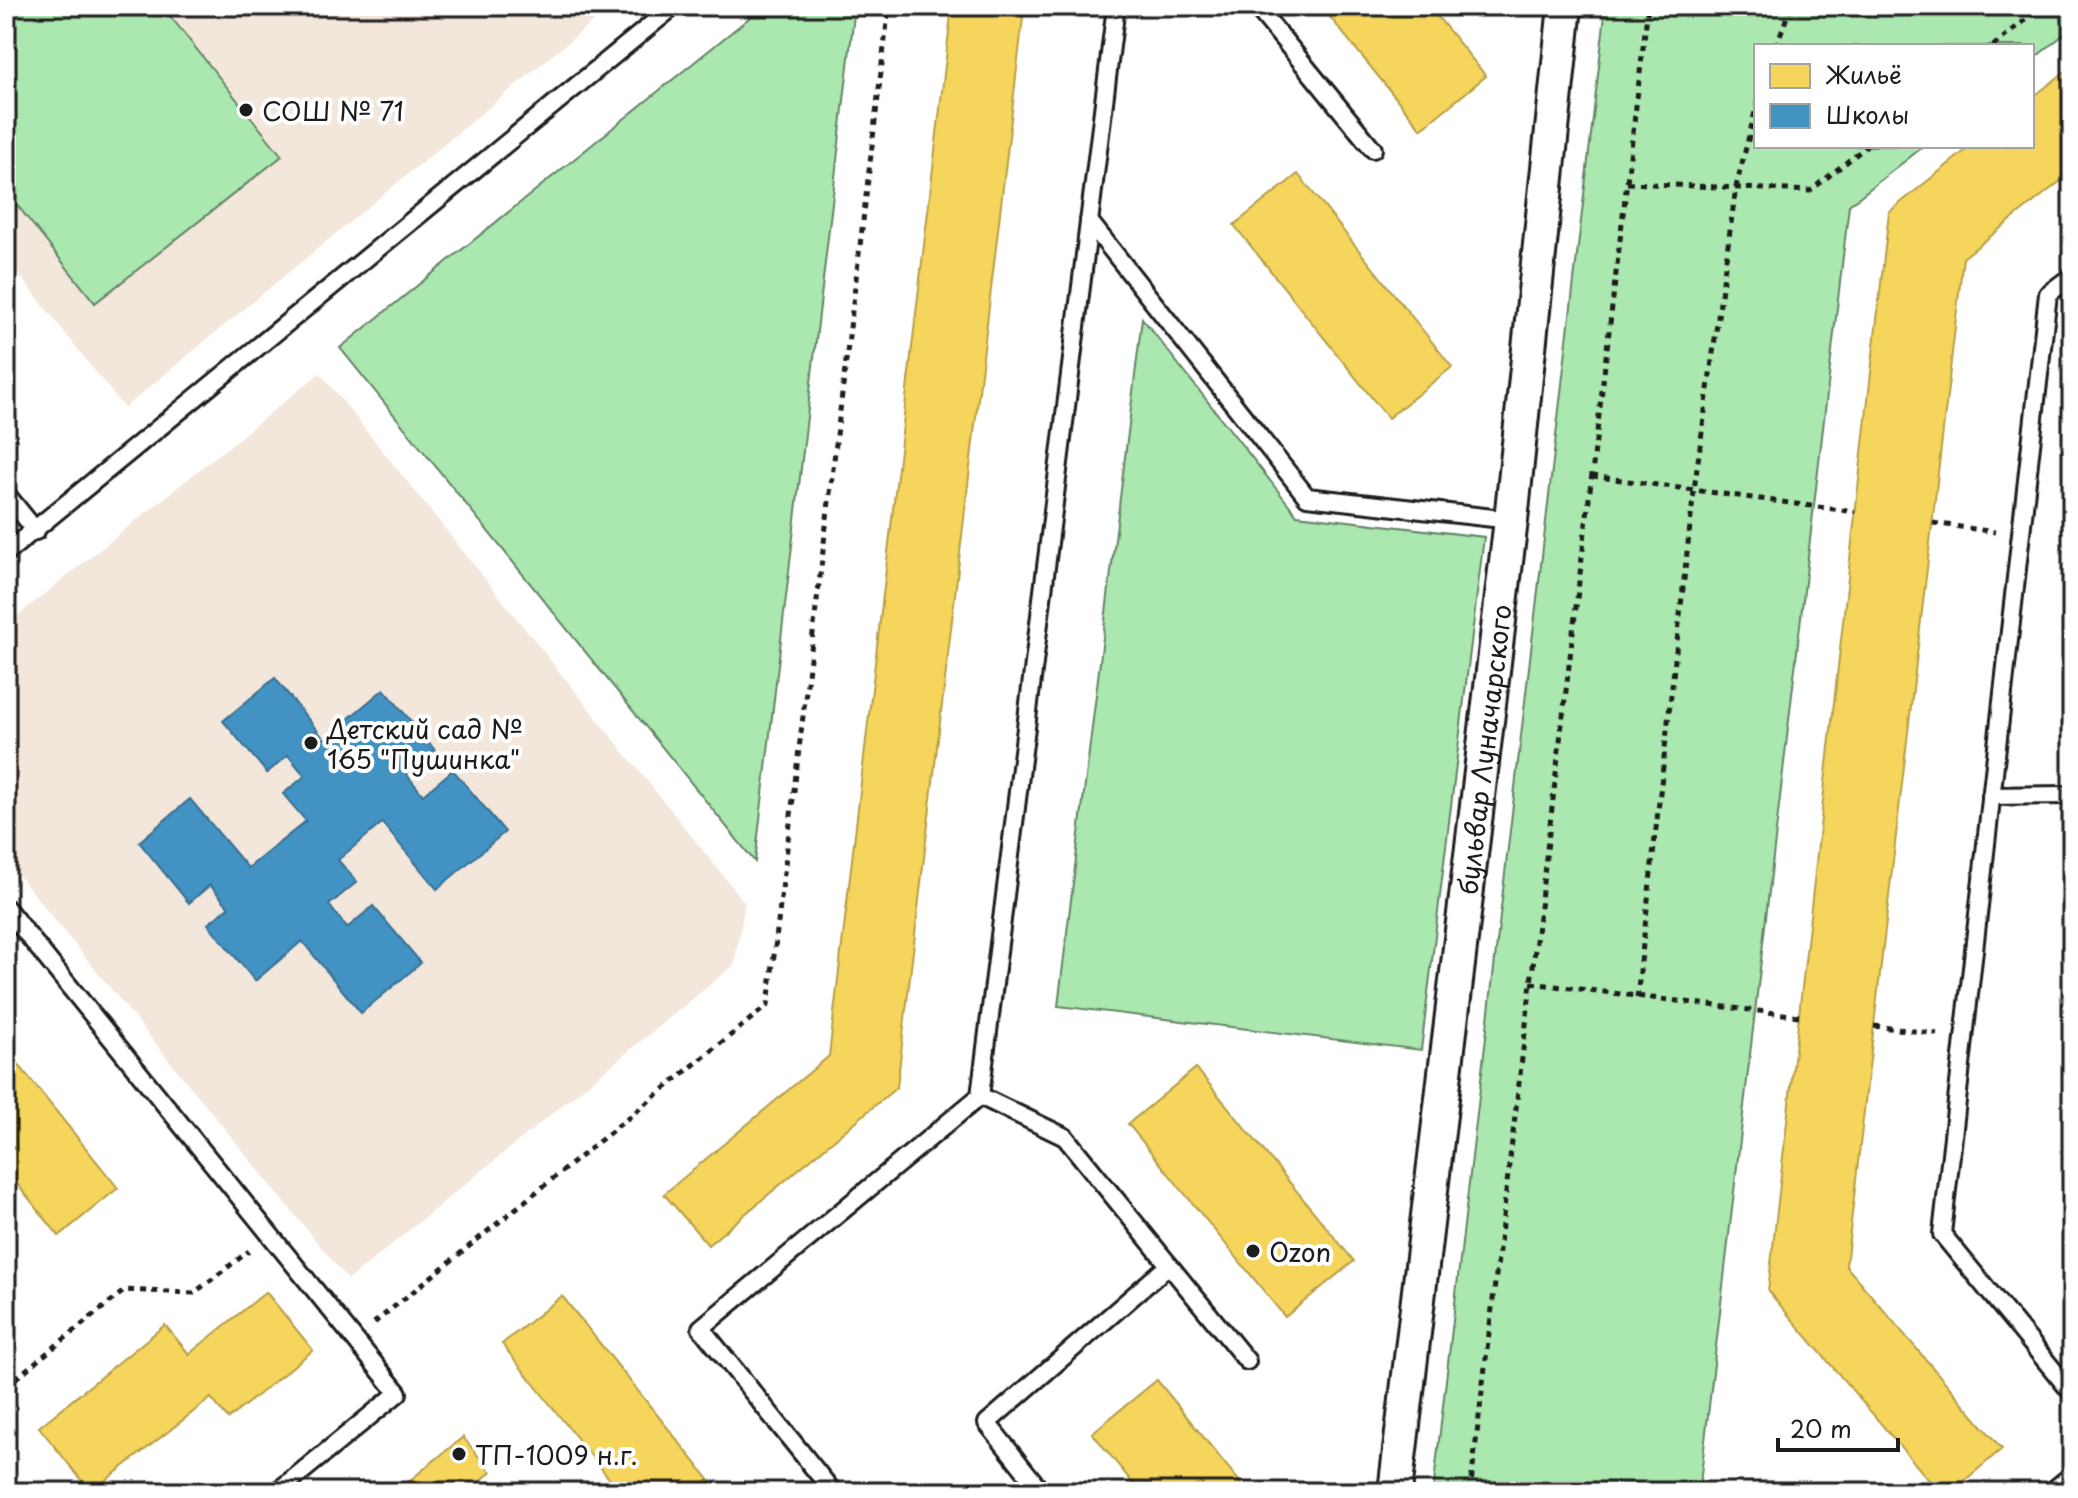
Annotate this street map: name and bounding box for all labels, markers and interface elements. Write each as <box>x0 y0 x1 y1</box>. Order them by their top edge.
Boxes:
legend <box>1754 44 2034 148</box>
text: Жильё <box>1825 56 1902 92</box>
place label: СОШ № 71 <box>262 91 404 130</box>
text: Школы <box>1826 96 1909 132</box>
marker: СОШ № 71 <box>237 101 255 119</box>
street label: бульвар Луначарского <box>1447 602 1520 897</box>
place label: Детский сад № 165 "Пушинка" <box>326 709 523 778</box>
marker: Детский сад № 165 "Пушинка" <box>302 734 320 752</box>
place label: Ozon <box>1269 1232 1331 1271</box>
marker: Ozon <box>1244 1242 1262 1260</box>
scale bar <box>1778 1402 1898 1452</box>
text: 20 m <box>1790 1410 1852 1446</box>
place label: ТП-1009 н.г. <box>475 1435 638 1474</box>
marker: ТП-1009 н.г. <box>450 1445 468 1463</box>

